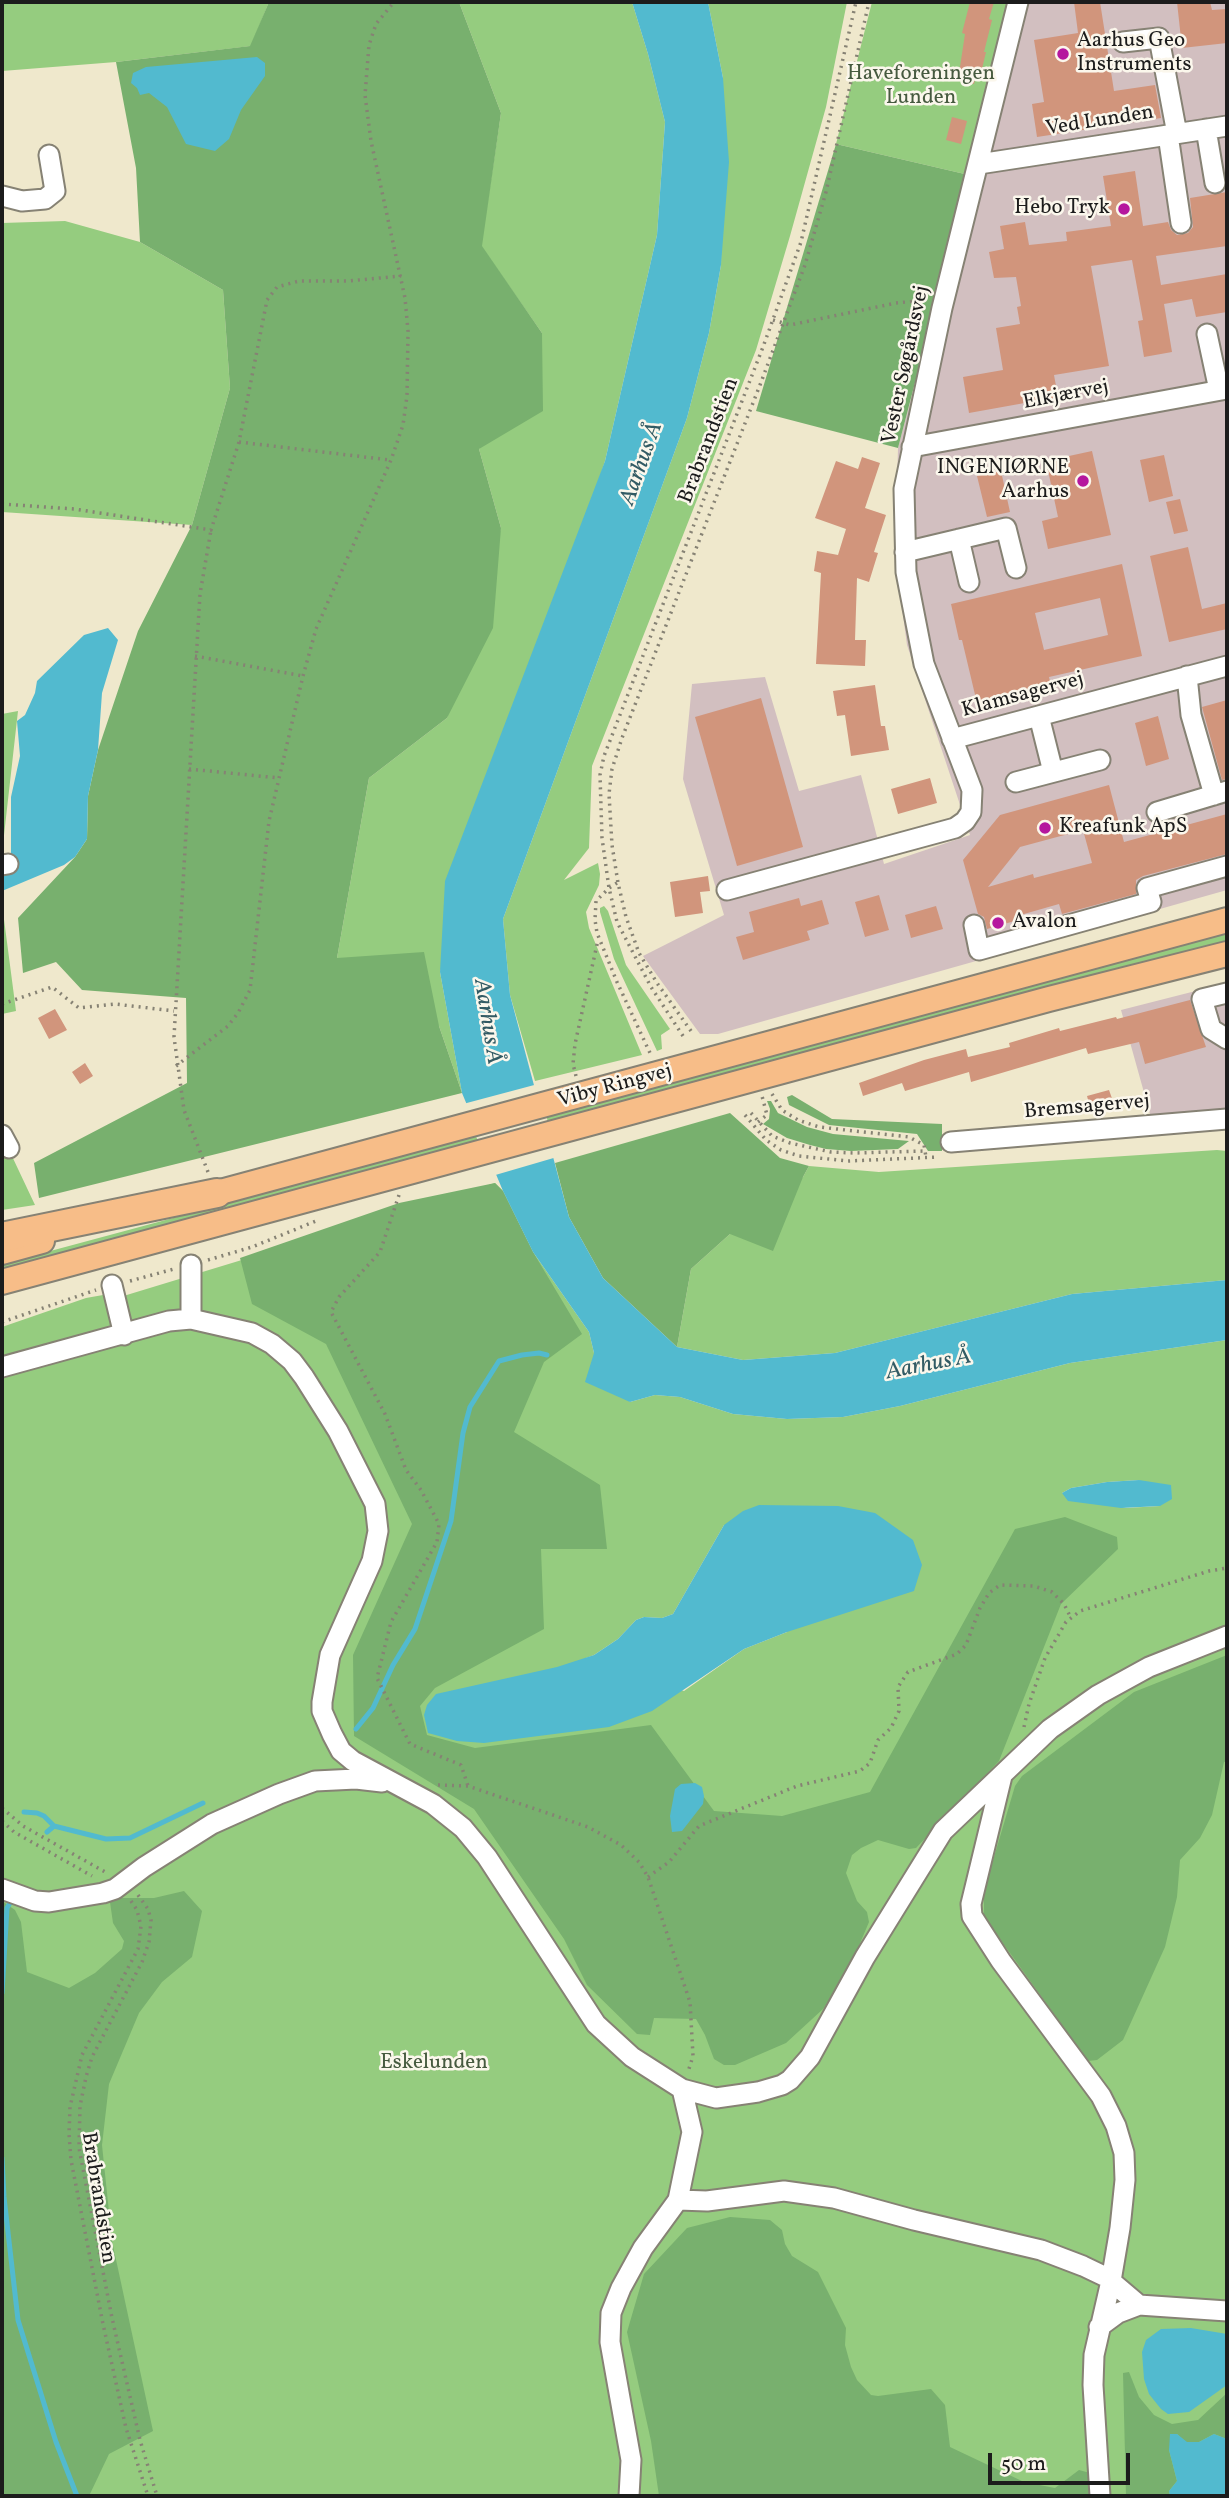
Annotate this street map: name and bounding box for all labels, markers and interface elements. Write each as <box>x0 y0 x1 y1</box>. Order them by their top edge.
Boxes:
place label: Aarhus Geo Instruments <box>1077 29 1191 79</box>
marker: Aarhus Geo Instruments <box>1055 46 1071 62</box>
park label: Haveforeningen Lunden <box>847 62 995 112</box>
street label: Ved Lunden <box>1044 101 1156 143</box>
place label: Hebo Tryk <box>1014 196 1110 222</box>
marker: Hebo Tryk <box>1116 201 1132 217</box>
street label: Vester Søgårdsvej <box>878 283 936 447</box>
street label: Brabrandstien <box>674 375 746 507</box>
street label: Elkjærvej <box>1021 375 1111 417</box>
water label: Aarhus Å <box>615 419 671 509</box>
place label: INGENIØRNE Aarhus <box>937 456 1069 506</box>
marker: INGENIØRNE Aarhus <box>1075 473 1091 489</box>
street label: Klamsagervej <box>959 668 1087 724</box>
place label: Kreafunk ApS <box>1059 815 1187 841</box>
marker: Kreafunk ApS <box>1037 820 1053 836</box>
place label: Avalon <box>1012 910 1077 936</box>
marker: Avalon <box>990 915 1006 931</box>
water label: Aarhus Å <box>466 977 506 1067</box>
street label: Viby Ringvej <box>555 1060 675 1114</box>
street label: Bremsagervej <box>1023 1090 1151 1126</box>
water label: Aarhus Å <box>884 1344 974 1388</box>
park label: Eskelunden <box>380 2051 488 2077</box>
street label: Brabrandstien <box>74 2131 120 2265</box>
scale bar <box>991 2438 1133 2482</box>
text: 50 m <box>1001 2450 1046 2479</box>

